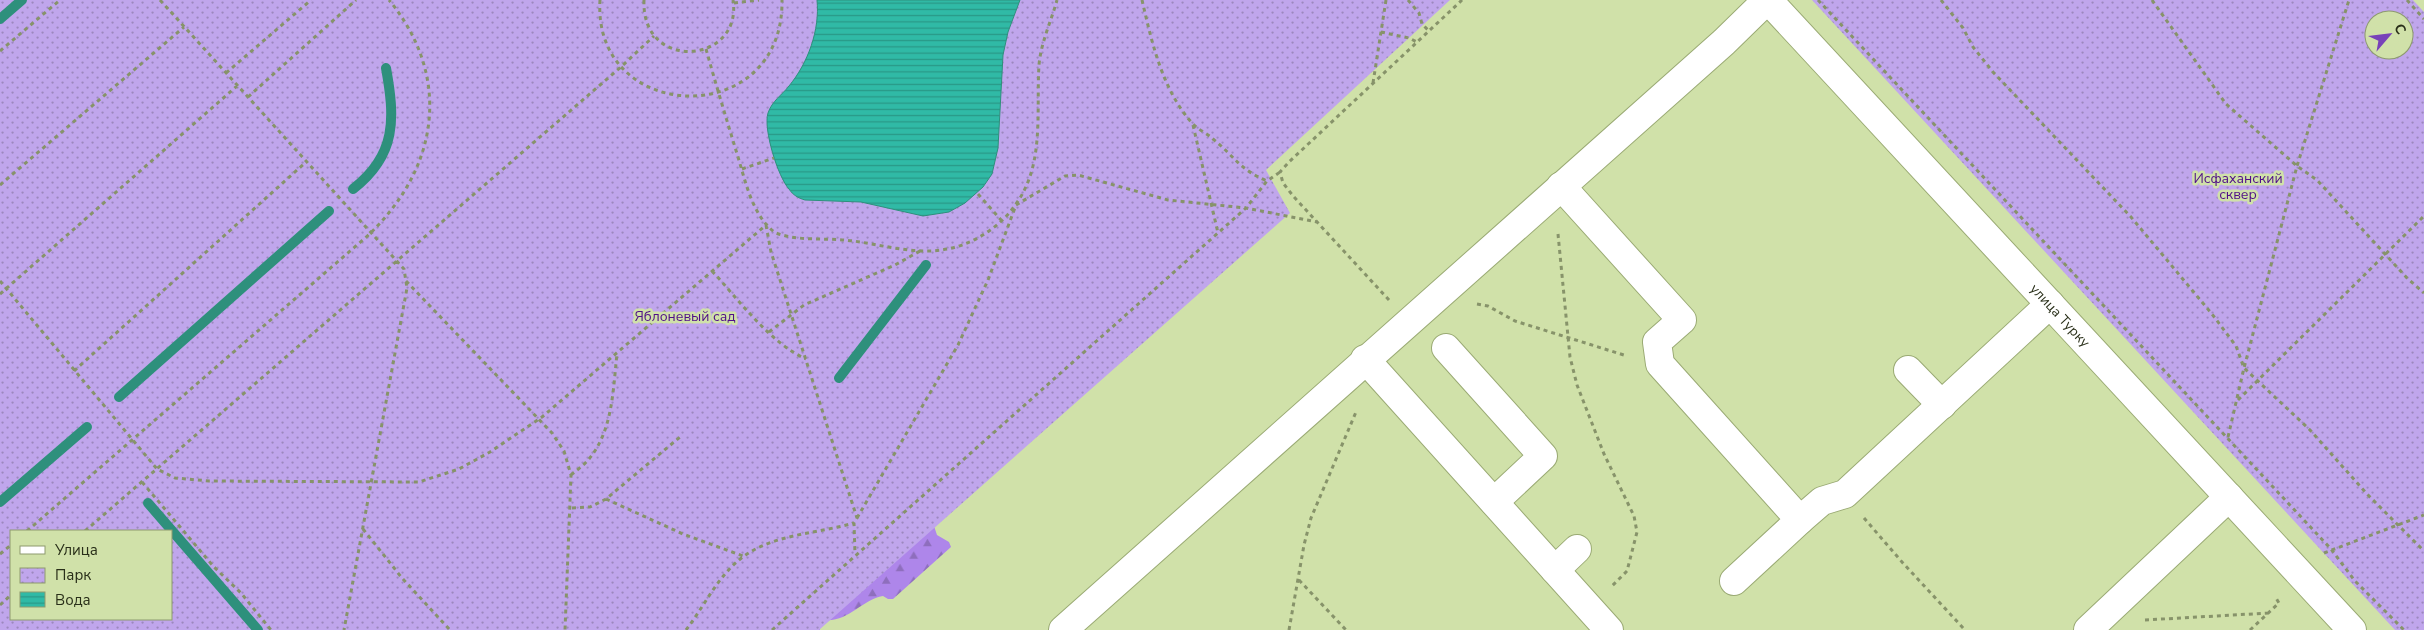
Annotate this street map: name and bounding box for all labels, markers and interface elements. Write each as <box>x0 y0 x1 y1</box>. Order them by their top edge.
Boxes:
north arrow <box>2364 10 2414 60</box>
text: С <box>2389 20 2411 38</box>
park label: Исфаханский сквер <box>2193 169 2283 204</box>
street label: улица Турку <box>2026 280 2095 352</box>
park label: Яблоневый сад <box>634 307 736 326</box>
legend <box>10 530 172 620</box>
text: Улица <box>54 540 98 560</box>
text: Парк <box>55 565 91 585</box>
text: Вода <box>55 590 91 610</box>

